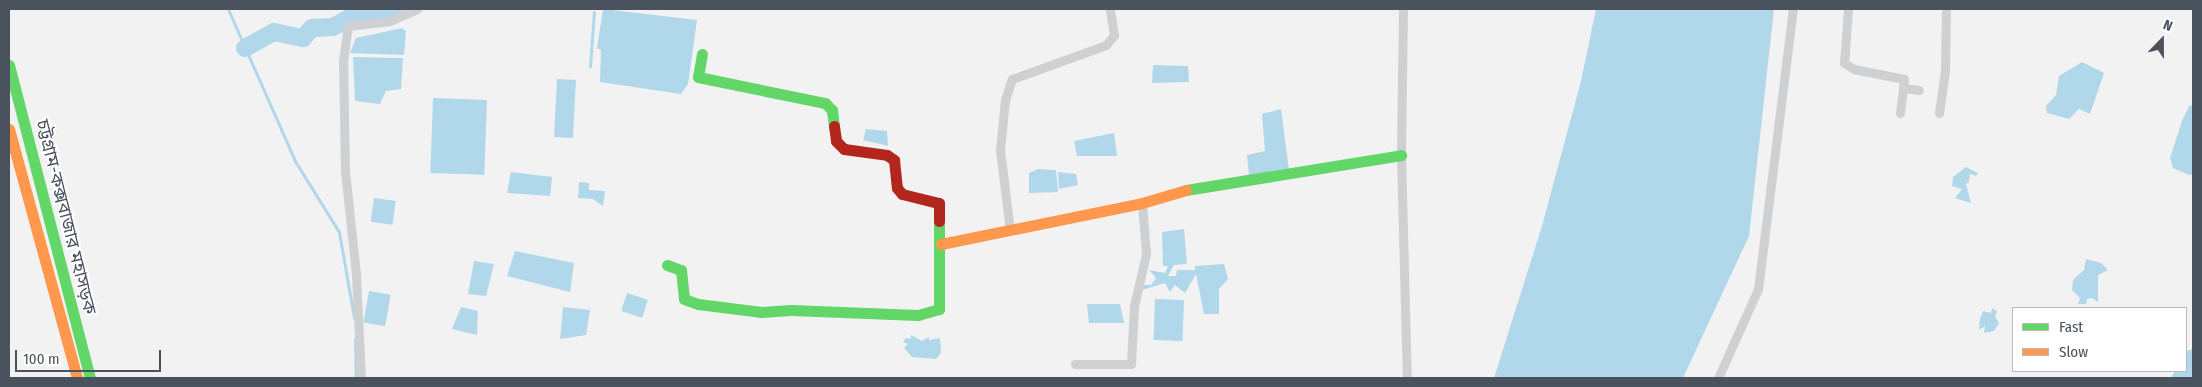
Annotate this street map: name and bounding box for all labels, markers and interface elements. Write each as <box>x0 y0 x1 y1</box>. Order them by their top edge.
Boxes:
north arrow <box>2137 15 2187 65</box>
text: N <box>2161 16 2175 35</box>
street label: চট্টগ্রাম-কক্সবাজার মহাসড়ক <box>31 117 101 317</box>
legend <box>2012 307 2187 372</box>
text: Fast <box>2059 318 2083 336</box>
scale bar <box>18 340 164 372</box>
text: Slow <box>2059 343 2088 361</box>
text: 100 m <box>23 350 60 368</box>

